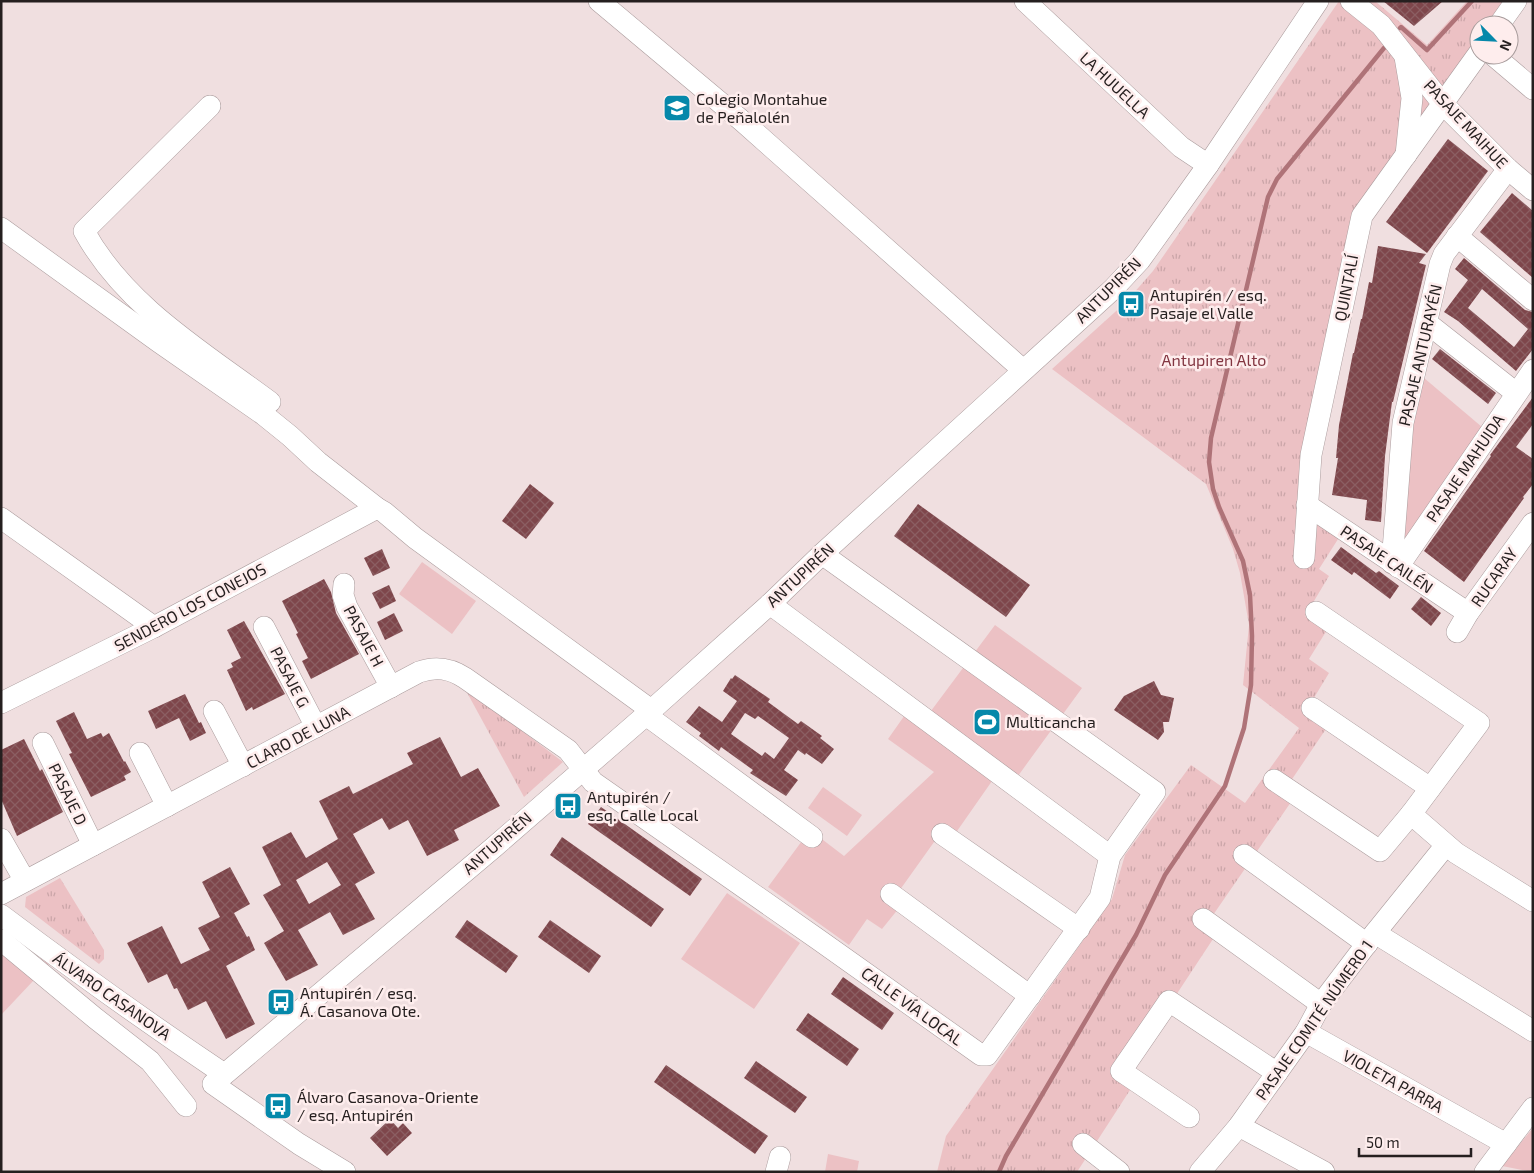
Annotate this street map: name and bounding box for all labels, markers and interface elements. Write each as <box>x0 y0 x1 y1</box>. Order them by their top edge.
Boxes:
north arrow <box>1469 15 1519 65</box>
text: N <box>1497 37 1516 54</box>
street label: LA HUUELLA <box>1076 47 1154 122</box>
street label: PASAJE MAIHUE <box>1420 75 1512 172</box>
place label: Colegio Montahue de Peñalolén <box>696 89 827 126</box>
school or university icon: Colegio Montahue de Peñalolén <box>662 93 692 123</box>
street label: QUINTALÍ <box>1330 252 1362 323</box>
street label: ANTUPIRÉN <box>1071 253 1144 326</box>
street label: PASAJE ANTURAYÉN <box>1394 282 1445 428</box>
place label: Antupirén / esq. Pasaje el Valle <box>1150 285 1267 323</box>
bus stop icon: Antupirén / esq. Pasaje el Valle <box>1116 289 1146 319</box>
park label: Antupiren Alto <box>1162 350 1266 369</box>
street label: PASAJE MAHUIDA <box>1422 410 1508 525</box>
street label: PASAJE CAILÉN <box>1337 521 1437 597</box>
street label: ANTUPIRÉN <box>762 539 837 611</box>
street label: RUCARAY <box>1466 544 1521 610</box>
street label: SENDERO LOS CONEJOS <box>111 558 269 655</box>
street label: PASAJE H <box>340 602 388 670</box>
street label: PASAJE G <box>267 643 314 710</box>
street label: CLARO DE LUNA <box>243 701 353 772</box>
sports icon: Multicancha <box>972 707 1002 737</box>
place label: Multicancha <box>1006 712 1096 731</box>
street label: PASAJE D <box>45 760 92 828</box>
place label: Antupirén / esq. Calle Local <box>587 787 699 824</box>
bus stop icon: Antupirén / esq. Calle Local <box>553 791 583 821</box>
street label: ANTUPIRÉN <box>458 808 535 878</box>
street label: PASAJE COMITÉ NÚMERO 1 <box>1251 936 1376 1103</box>
street label: ÁLVARO CASANOVA <box>50 948 175 1043</box>
street label: CALLE VÍA LOCAL <box>858 962 967 1049</box>
place label: Antupirén / esq. Á. Casanova Ote. <box>300 983 420 1020</box>
bus stop icon: Antupirén / esq. Á. Casanova Ote. <box>266 987 296 1017</box>
street label: VIOLETA PARRA <box>1340 1045 1447 1116</box>
place label: Álvaro Casanova-Oriente / esq. Antupirén <box>297 1087 479 1124</box>
bus stop icon: Álvaro Casanova-Oriente / esq. Antupirén <box>263 1091 293 1121</box>
scale bar <box>1359 1126 1472 1158</box>
text: 50 m <box>1366 1133 1400 1151</box>

